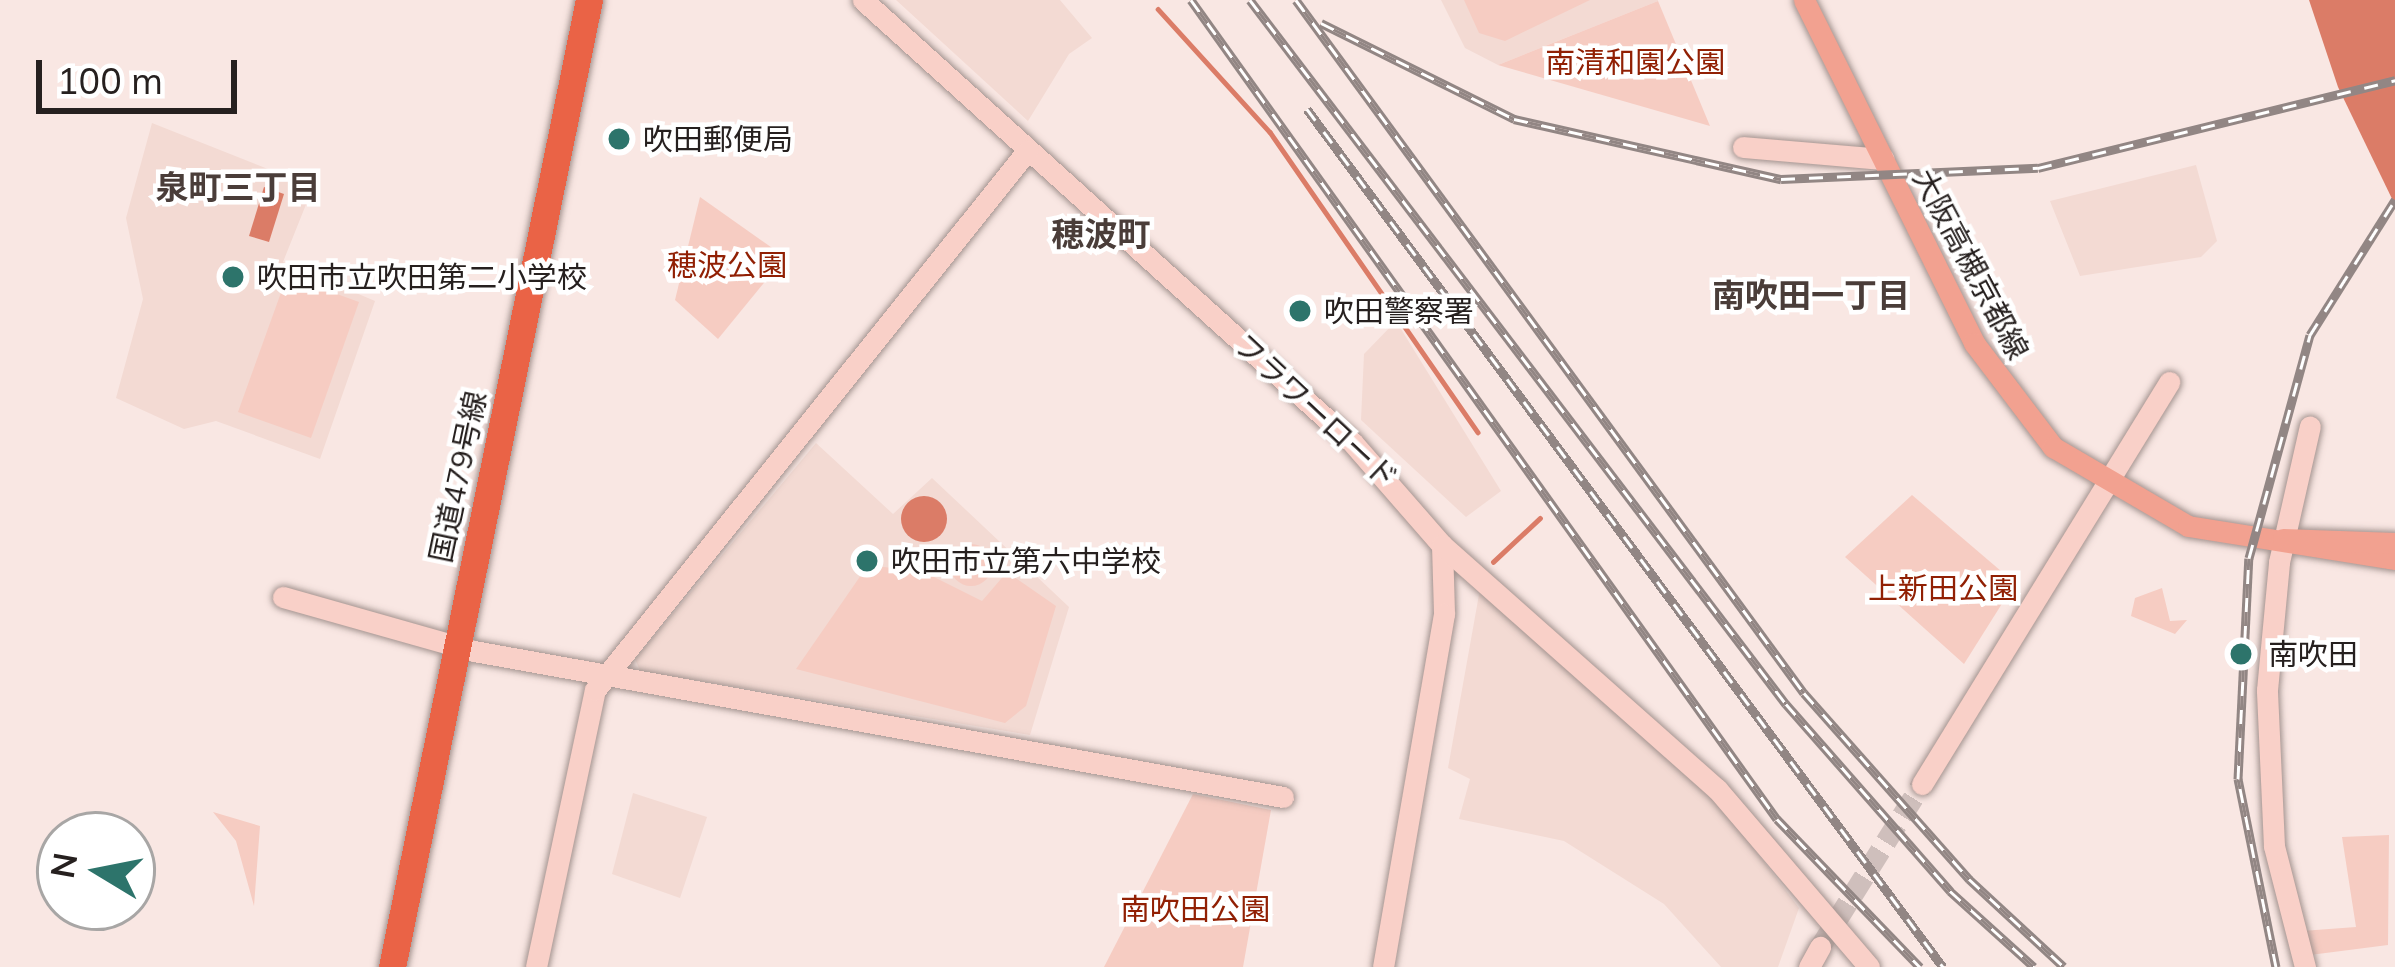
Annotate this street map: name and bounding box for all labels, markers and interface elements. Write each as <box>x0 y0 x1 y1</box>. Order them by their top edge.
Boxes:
scale bar <box>42 36 243 110</box>
park label: 南清和園公園 <box>1545 44 1725 80</box>
text: 100 m <box>57 58 163 103</box>
place label: 吹田郵便局 <box>643 121 793 157</box>
marker: 吹田郵便局 <box>606 126 632 152</box>
street label: 大阪高槻京都線 <box>1906 163 2036 365</box>
district label: 泉町三丁目 <box>156 167 320 207</box>
district label: 穂波町 <box>1052 214 1150 254</box>
park label: 穂波公園 <box>667 247 787 283</box>
place label: 吹田市立吹田第二小学校 <box>257 259 587 295</box>
marker: 吹田市立吹田第二小学校 <box>220 264 246 290</box>
district label: 南吹田一丁目 <box>1712 275 1910 315</box>
place label: 吹田警察署 <box>1324 293 1474 329</box>
marker: 吹田警察署 <box>1287 298 1313 324</box>
street label: フラワーロード <box>1227 326 1405 496</box>
street label: 国道479号線 <box>422 388 494 566</box>
place label: 吹田市立第六中学校 <box>891 543 1161 579</box>
marker: 吹田市立第六中学校 <box>854 548 880 574</box>
park label: 上新田公園 <box>1868 570 2018 606</box>
place label: 南吹田 <box>2268 636 2358 672</box>
marker: 南吹田 <box>2225 638 2257 670</box>
north arrow <box>36 811 156 931</box>
text: N <box>41 849 85 881</box>
park label: 南吹田公園 <box>1120 891 1270 927</box>

